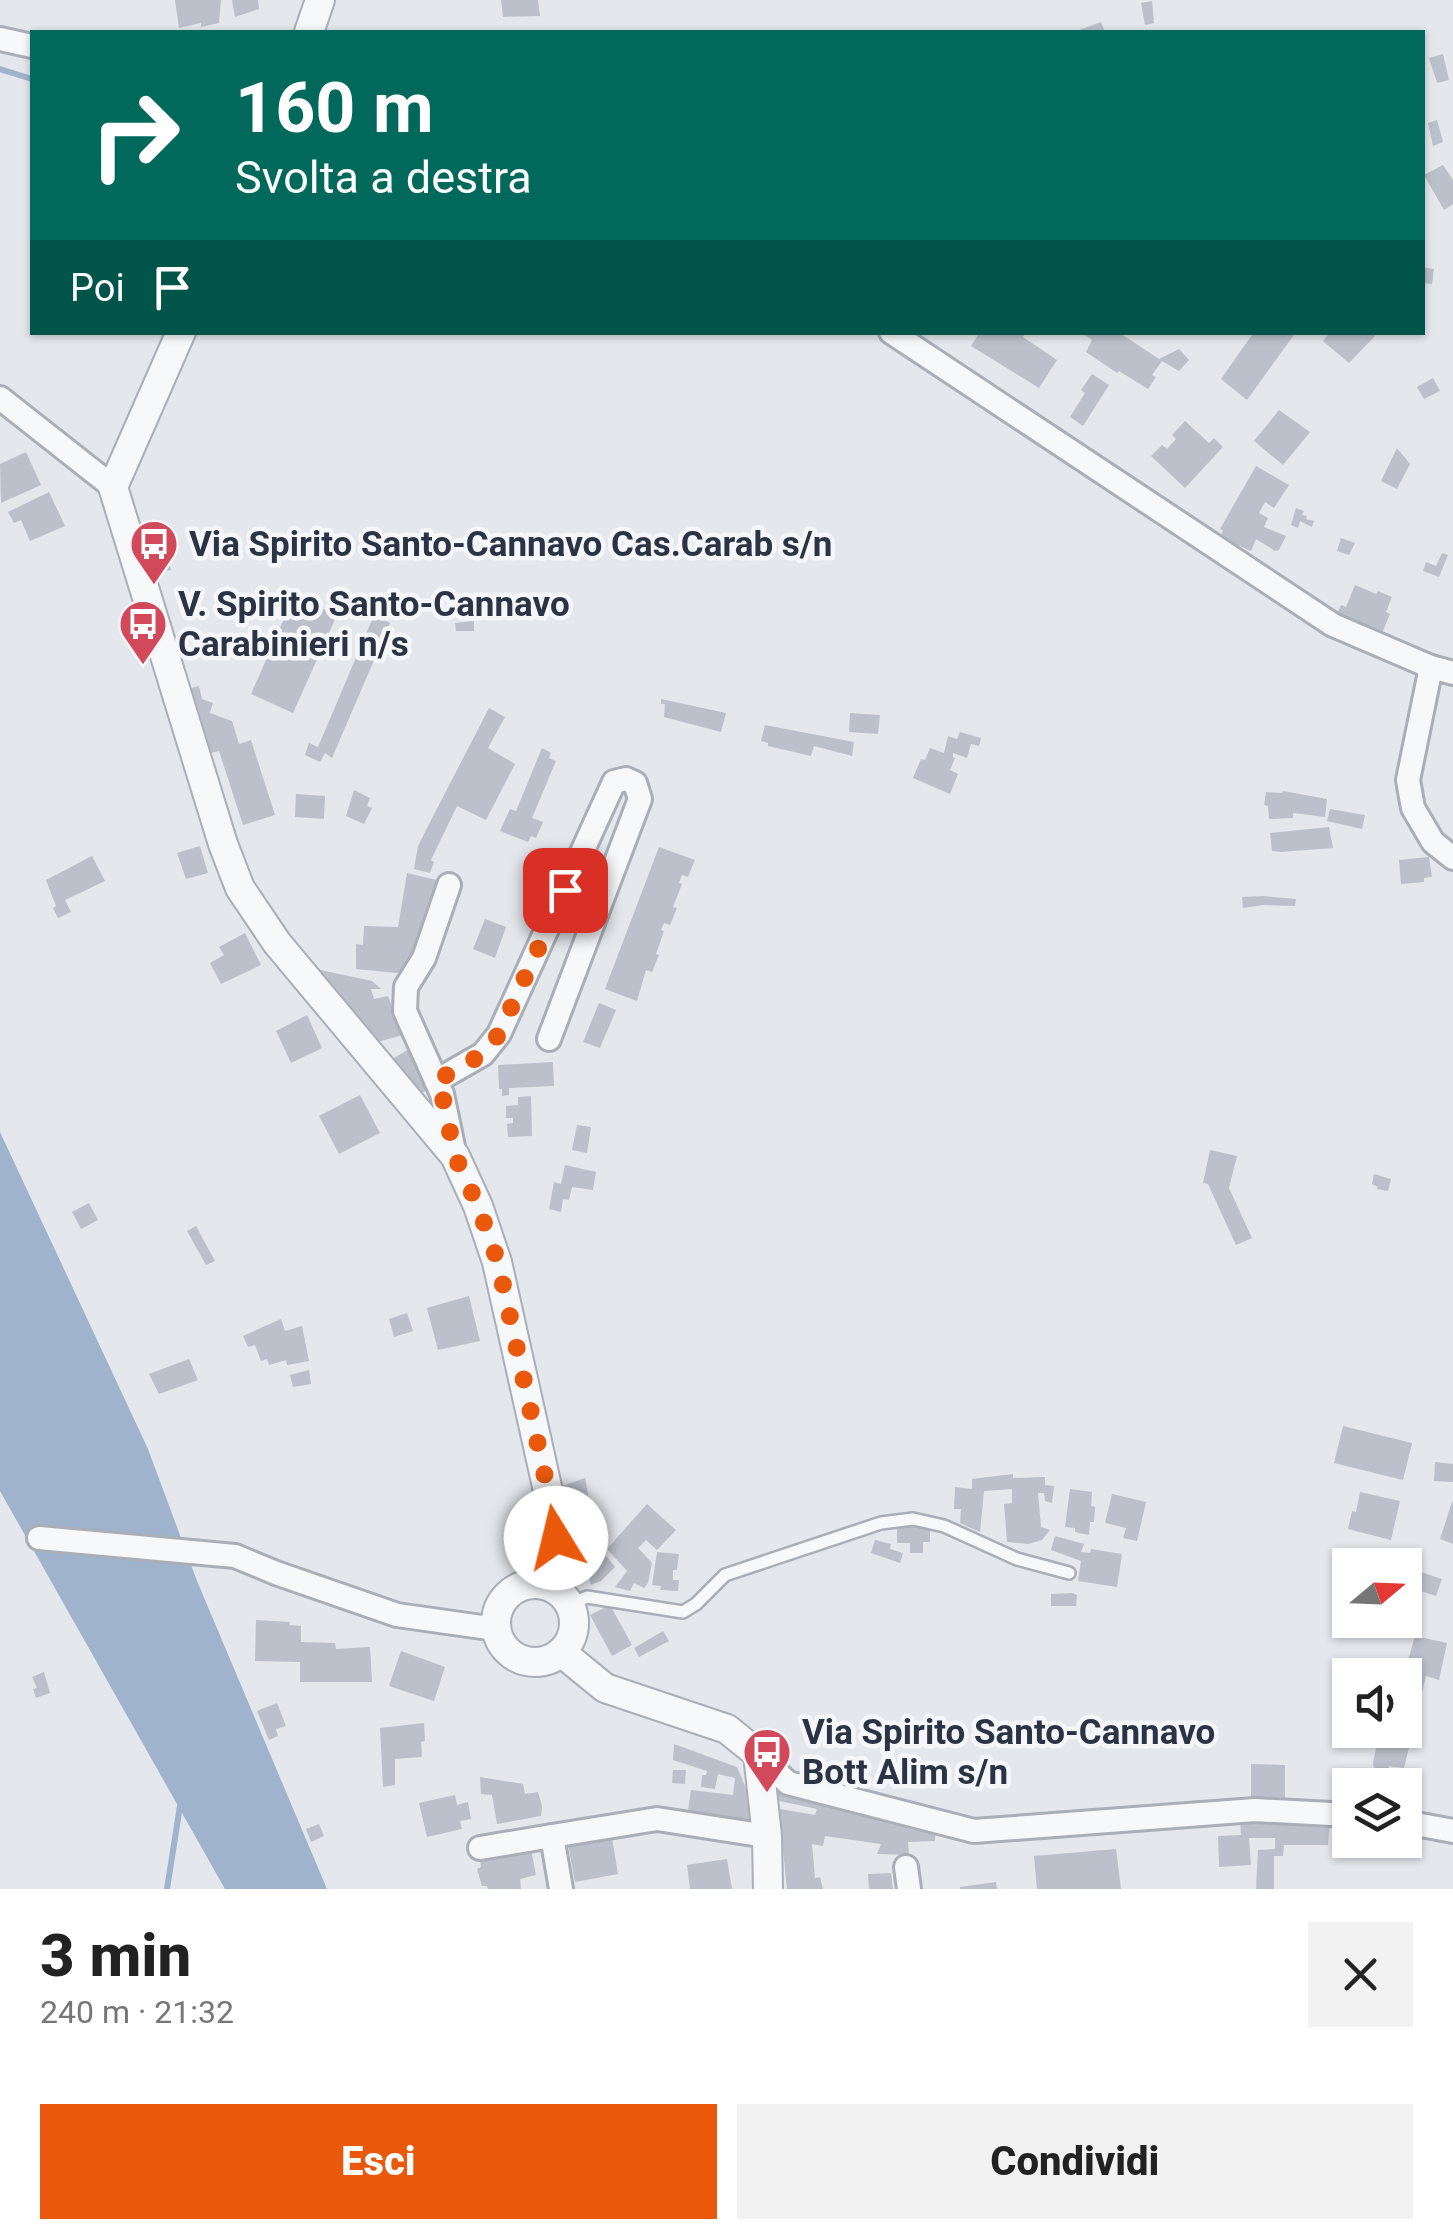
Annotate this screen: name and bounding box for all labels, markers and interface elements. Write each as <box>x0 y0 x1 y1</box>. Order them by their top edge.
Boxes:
text: 160 m <box>235 67 434 149</box>
icon: right <box>70 70 200 200</box>
text: Svolta a destra <box>235 151 532 204</box>
icon: arrive <box>145 260 200 315</box>
text: Poi <box>70 266 125 310</box>
bus stop icon: Via Spirito Santo-Cannavo Cas.Carab s/n <box>128 518 180 586</box>
place label: Via Spirito Santo-Cannavo Cas.Carab s/n <box>189 524 832 565</box>
place label: V. Spirito Santo-Cannavo Carabinieri n/s <box>178 584 570 665</box>
bus stop icon: V. Spirito Santo-Cannavo Carabinieri n/s <box>117 598 169 666</box>
pin <box>523 848 608 933</box>
icon: arrive <box>538 863 593 918</box>
position arrow <box>504 1486 608 1590</box>
north arrow <box>1332 1548 1422 1638</box>
map controls <box>1332 1548 1422 1858</box>
button: sound <box>1332 1658 1422 1748</box>
place label: Via Spirito Santo-Cannavo Bott Alim s/n <box>802 1712 1215 1793</box>
bus stop icon: Via Spirito Santo-Cannavo Bott Alim s/n <box>741 1726 793 1794</box>
button: layers <box>1332 1768 1422 1858</box>
text: 3 min <box>40 1920 191 1991</box>
button: close <box>1308 1922 1413 2027</box>
text: 240 m · 21:32 <box>40 1993 234 2031</box>
button: Esci <box>40 2104 717 2219</box>
button: Condividi <box>737 2104 1413 2219</box>

